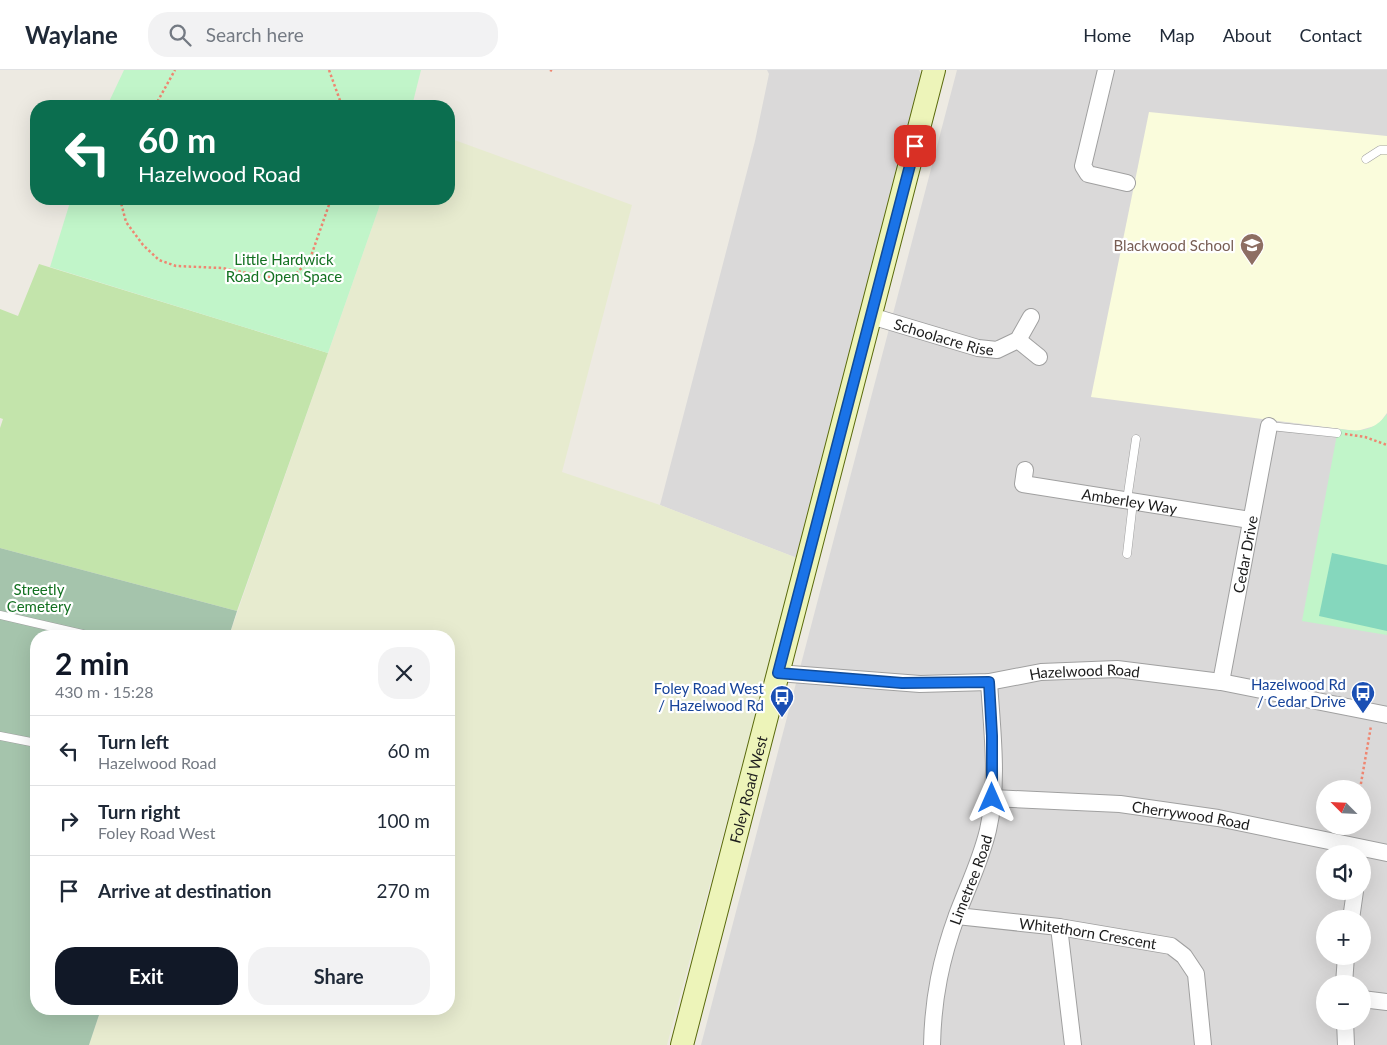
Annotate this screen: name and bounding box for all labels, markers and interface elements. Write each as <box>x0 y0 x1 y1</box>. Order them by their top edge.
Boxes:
search box <box>148 12 498 57</box>
text: Waylane <box>25 20 118 49</box>
icon: search <box>166 21 194 49</box>
text: Search here <box>206 23 304 46</box>
text: Home <box>1083 24 1131 46</box>
text: Map <box>1159 24 1195 46</box>
text: About <box>1223 24 1272 46</box>
text: Contact <box>1300 24 1362 46</box>
text: 60 m <box>138 118 216 160</box>
icon: left <box>55 120 120 185</box>
pin <box>894 125 936 167</box>
icon: arrive <box>901 132 929 160</box>
text: Hazelwood Road <box>138 160 301 187</box>
school or university icon: Blackwood School <box>1239 232 1265 266</box>
place label: Blackwood School <box>1114 236 1234 254</box>
park label: Little Hardwick Road Open Space <box>226 250 342 285</box>
street label: Schoolacre Rise <box>892 314 995 359</box>
street label: Amberley Way <box>1081 484 1179 517</box>
street label: Cedar Drive <box>1229 514 1261 594</box>
park label: Streetly Cemetery <box>7 580 71 615</box>
text: 2 min <box>55 645 129 681</box>
button: close <box>378 647 430 699</box>
street label: Hazelwood Road <box>1028 660 1141 683</box>
place label: Hazelwood Rd / Cedar Drive <box>1251 675 1346 710</box>
place label: Foley Road West / Hazelwood Rd <box>654 679 765 714</box>
bus stop icon: Hazelwood Rd / Cedar Drive <box>1350 680 1376 714</box>
text: 430 m · 15:28 <box>55 682 154 701</box>
bus stop icon: Foley Road West / Hazelwood Rd <box>769 684 795 718</box>
text: Turn left <box>98 730 169 753</box>
street label: Foley Road West <box>726 733 771 845</box>
icon: left <box>55 737 83 765</box>
text: 60 m <box>387 739 430 762</box>
text: Hazelwood Road <box>98 753 216 772</box>
position arrow <box>965 771 1017 823</box>
north arrow <box>1316 780 1371 835</box>
map controls <box>1316 780 1371 1030</box>
street label: Cherrywood Road <box>1131 797 1252 833</box>
text: Turn right <box>98 800 180 823</box>
icon: right <box>55 807 83 835</box>
text: 100 m <box>376 809 430 832</box>
text: Foley Road West <box>98 823 216 842</box>
street label: Limetree Road <box>945 833 995 927</box>
button: sound <box>1316 845 1371 900</box>
icon: arrive <box>55 877 83 905</box>
text: Arrive at destination <box>98 879 271 902</box>
text: 270 m <box>376 879 430 902</box>
button: + <box>1316 910 1371 965</box>
street label: Whitethorn Crescent <box>1018 914 1159 953</box>
button: Exit <box>55 947 238 1005</box>
button: Share <box>248 947 430 1005</box>
button: − <box>1316 975 1371 1030</box>

